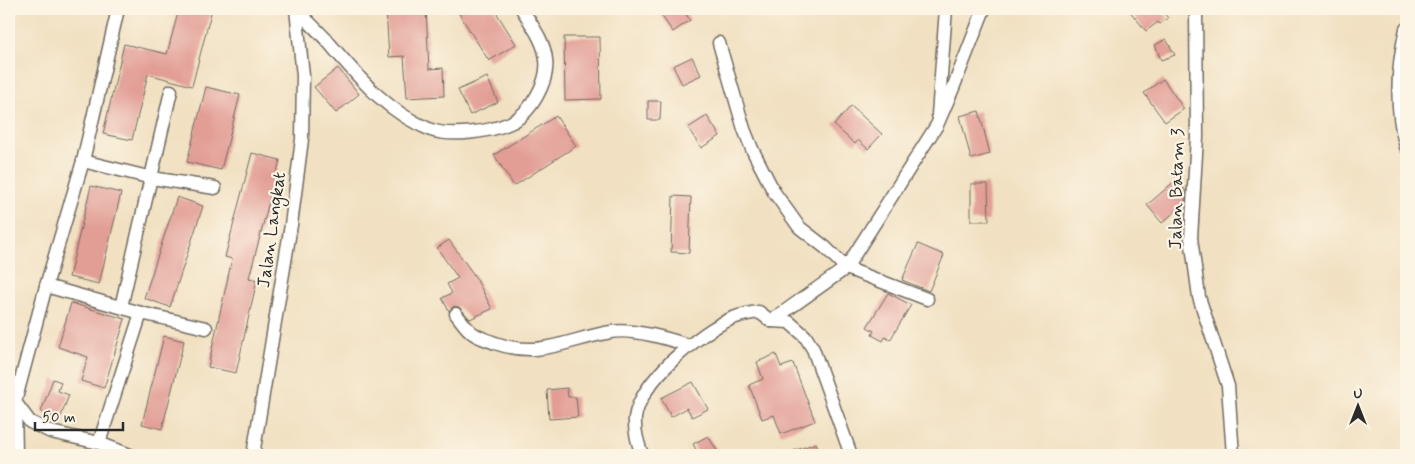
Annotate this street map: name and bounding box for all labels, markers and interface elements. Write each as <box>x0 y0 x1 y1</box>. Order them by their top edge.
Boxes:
street label: Jalan Batam 3 <box>1164 128 1190 250</box>
street label: Jalan Langkat <box>252 170 293 290</box>
north arrow <box>1332 382 1382 432</box>
text: U <box>1353 385 1363 403</box>
scale bar <box>35 399 122 431</box>
text: 50 m <box>42 408 76 428</box>

